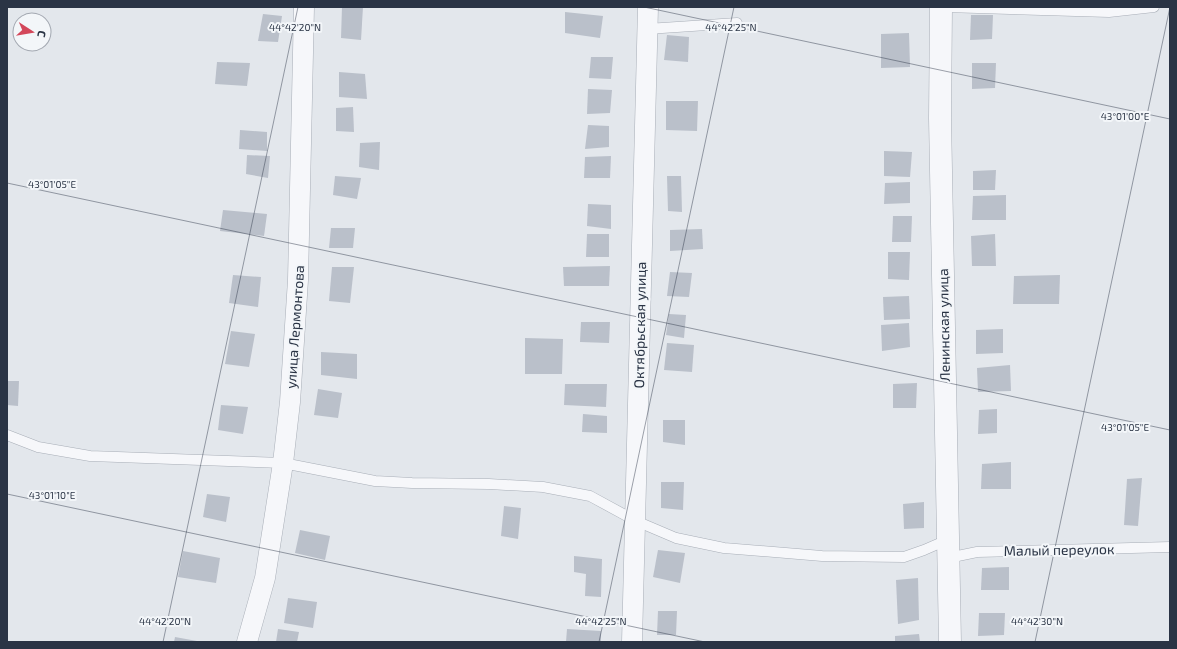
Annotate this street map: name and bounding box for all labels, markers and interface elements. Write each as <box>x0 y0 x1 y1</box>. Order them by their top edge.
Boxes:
north arrow <box>12 12 52 52</box>
text: 44°42'20"N <box>269 21 321 33</box>
text: 44°42'25"N <box>705 21 757 33</box>
text: С <box>35 30 49 39</box>
text: 43°01'00"E <box>1101 110 1150 122</box>
text: 43°01'05"E <box>28 178 76 190</box>
street label: Октябрьская улица <box>630 262 649 388</box>
street label: улица Лермонтова <box>282 265 307 389</box>
street label: Ленинская улица <box>934 268 953 382</box>
text: 43°01'05"E <box>1101 421 1149 433</box>
text: 43°01'10"E <box>29 489 76 501</box>
street label: Малый переулок <box>1003 540 1115 559</box>
text: 44°42'20"N <box>139 615 191 627</box>
text: 44°42'25"N <box>575 615 627 627</box>
text: 44°42'30"N <box>1011 615 1063 627</box>

